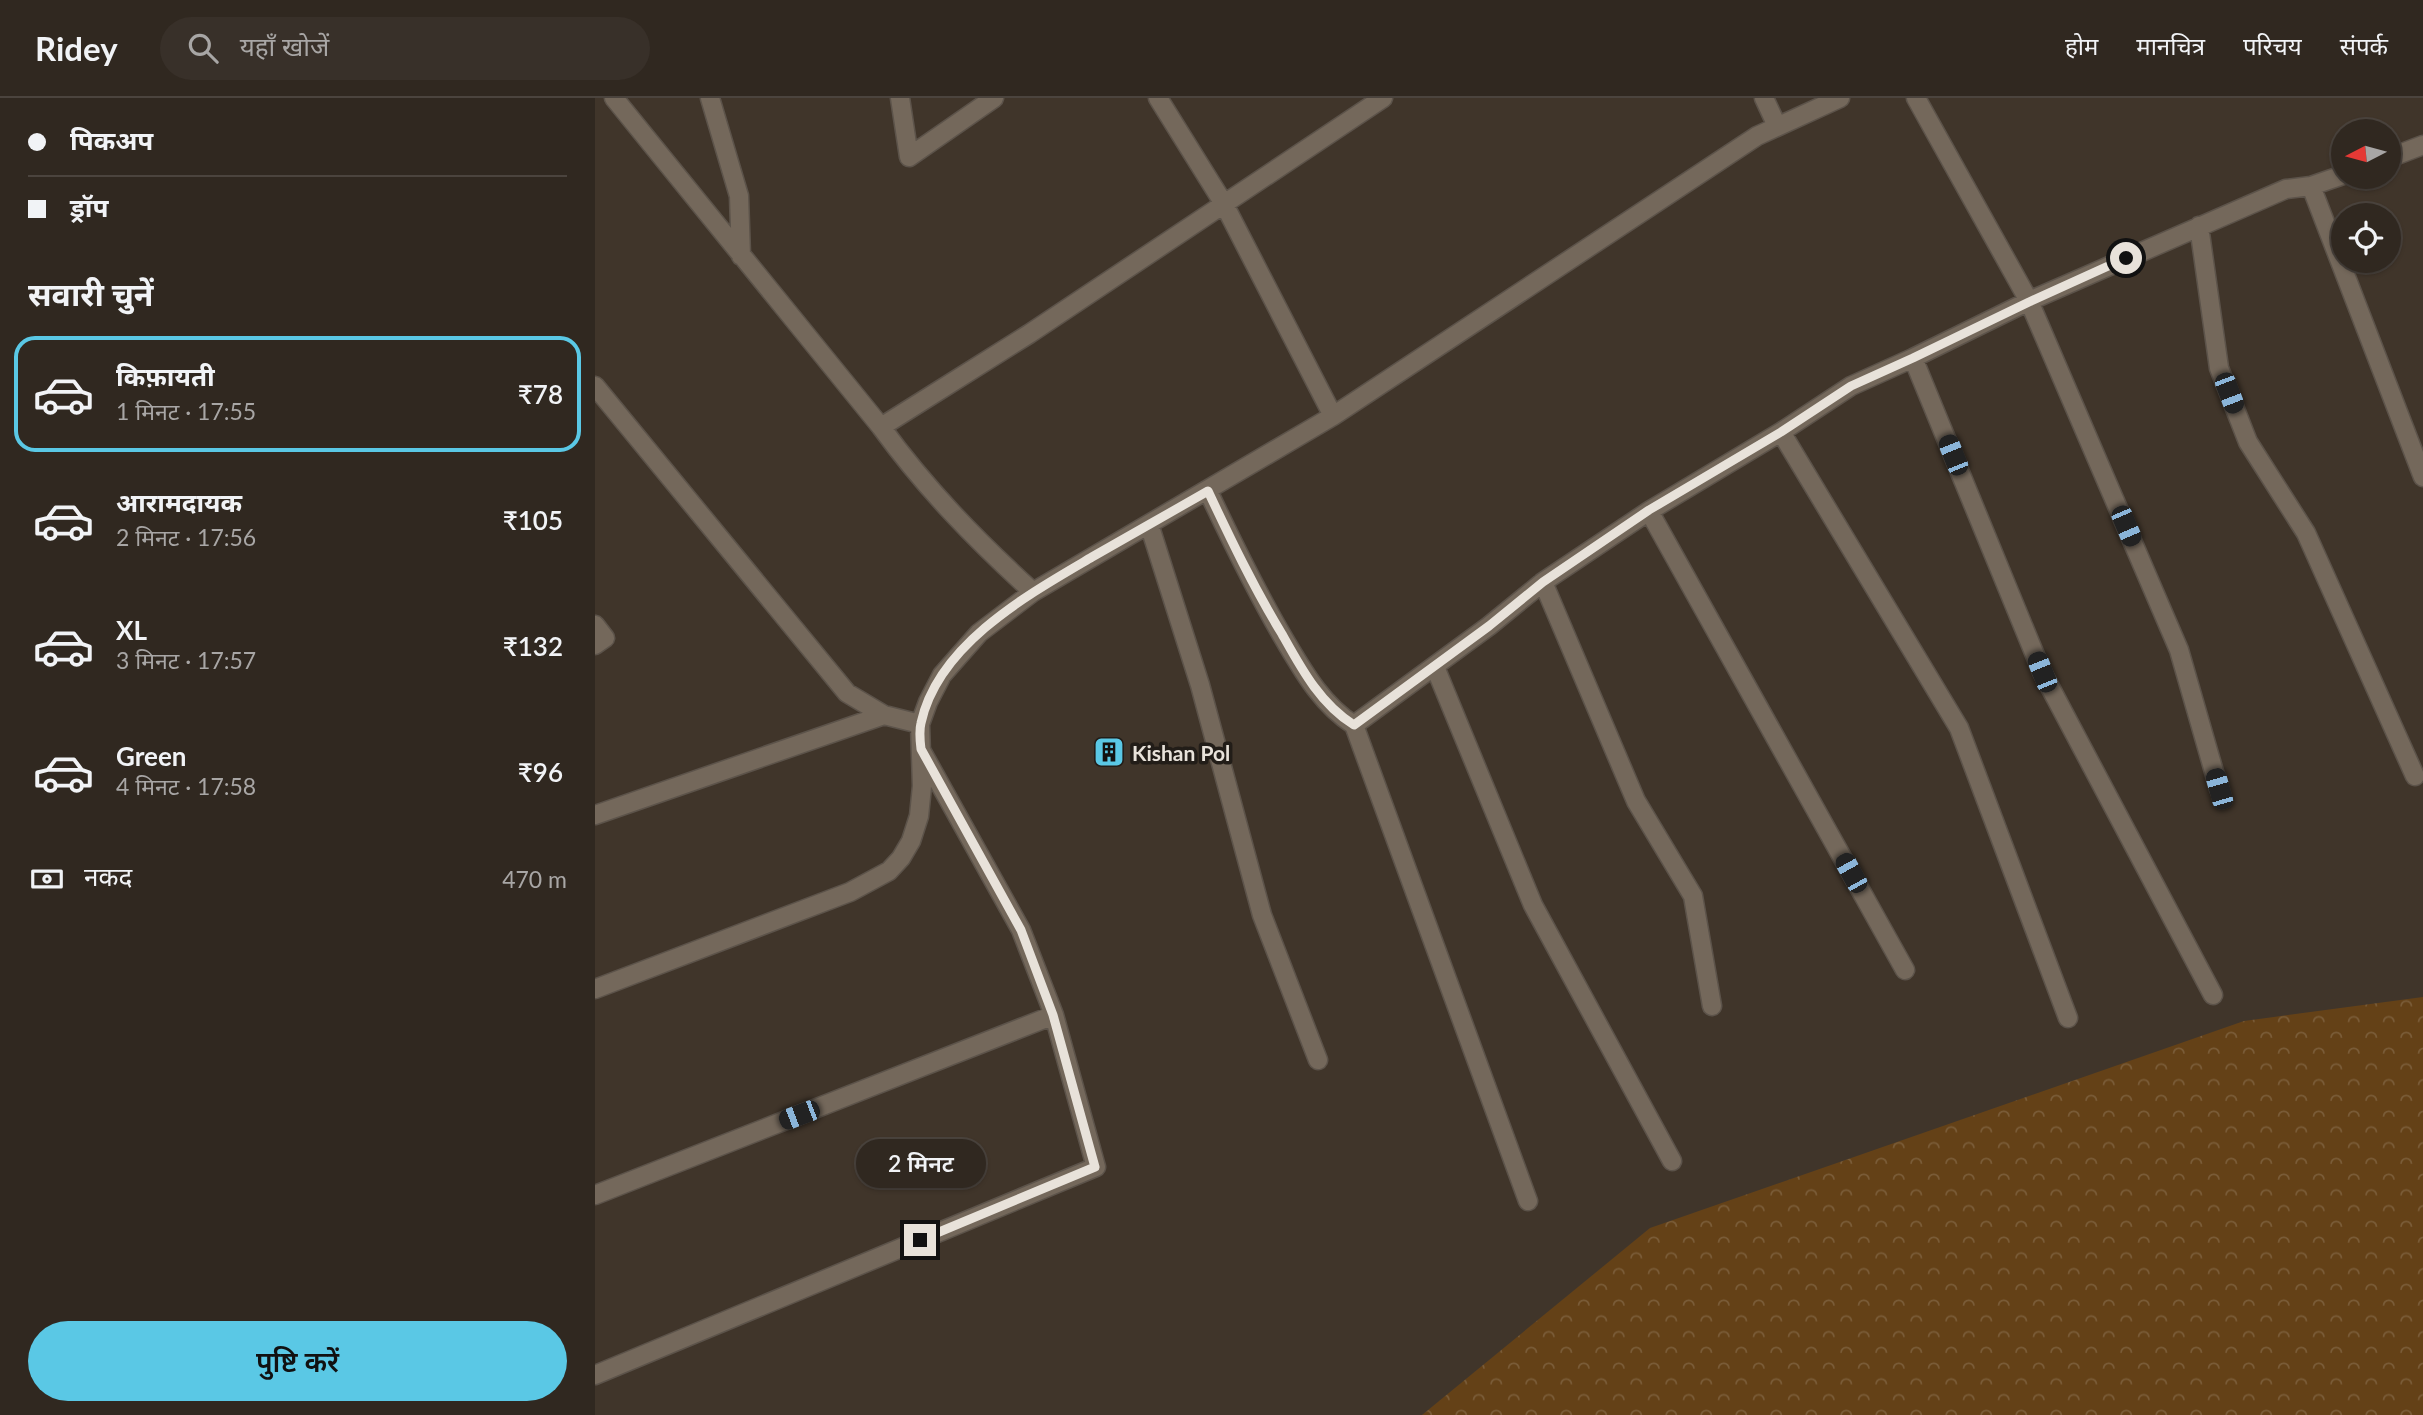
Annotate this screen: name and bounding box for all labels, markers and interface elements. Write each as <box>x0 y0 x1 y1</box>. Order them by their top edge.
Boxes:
search box <box>160 17 650 80</box>
text: Ridey <box>35 28 118 68</box>
icon: search <box>184 29 222 67</box>
text: यहाँ खोजें <box>240 30 329 62</box>
text: होम <box>2065 31 2098 60</box>
text: मानचित्र <box>2136 31 2205 60</box>
text: परिचय <box>2243 31 2302 60</box>
text: संपर्क <box>2340 31 2388 60</box>
north arrow <box>2331 119 2401 189</box>
map controls <box>2331 119 2401 273</box>
text: पिकअप <box>70 124 153 156</box>
text: ड्रॉप <box>70 191 108 223</box>
button: locate <box>2331 203 2401 273</box>
route start <box>2110 242 2142 274</box>
text: सवारी चुनें <box>28 274 154 313</box>
text: किफ़ायती <box>116 360 215 392</box>
icon: car <box>32 363 95 426</box>
car <box>2212 370 2247 416</box>
text: ₹78 <box>518 378 563 410</box>
text: 1 मिनट · 17:55 <box>116 397 256 425</box>
car <box>1936 432 1971 478</box>
text: आरामदायक <box>116 486 242 518</box>
icon: car <box>32 489 95 552</box>
car <box>2109 503 2144 549</box>
text: ₹105 <box>503 504 563 536</box>
text: 2 मिनट · 17:56 <box>116 523 256 551</box>
text: XL <box>116 614 147 646</box>
icon: car <box>32 615 95 678</box>
text: ₹132 <box>503 630 563 662</box>
text: 3 मिनट · 17:57 <box>116 646 256 674</box>
car <box>2025 649 2060 695</box>
building icon: Kishan Pol <box>1092 735 1126 769</box>
text: Green <box>116 740 186 772</box>
place label: Kishan Pol <box>1132 740 1230 765</box>
icon: car <box>32 741 95 804</box>
text: ₹96 <box>518 756 563 788</box>
car <box>2204 766 2235 812</box>
text: 4 मिनट · 17:58 <box>116 772 256 800</box>
car <box>1832 850 1871 896</box>
icon: cash <box>28 860 66 898</box>
text: नकद <box>84 860 132 892</box>
text: 470 m <box>502 865 567 893</box>
car <box>776 1098 823 1132</box>
callout: 2 मिनट <box>855 1138 985 1188</box>
text: 2 मिनट <box>888 1149 954 1177</box>
route end <box>904 1224 936 1256</box>
button: पुष्टि करें <box>28 1321 567 1401</box>

